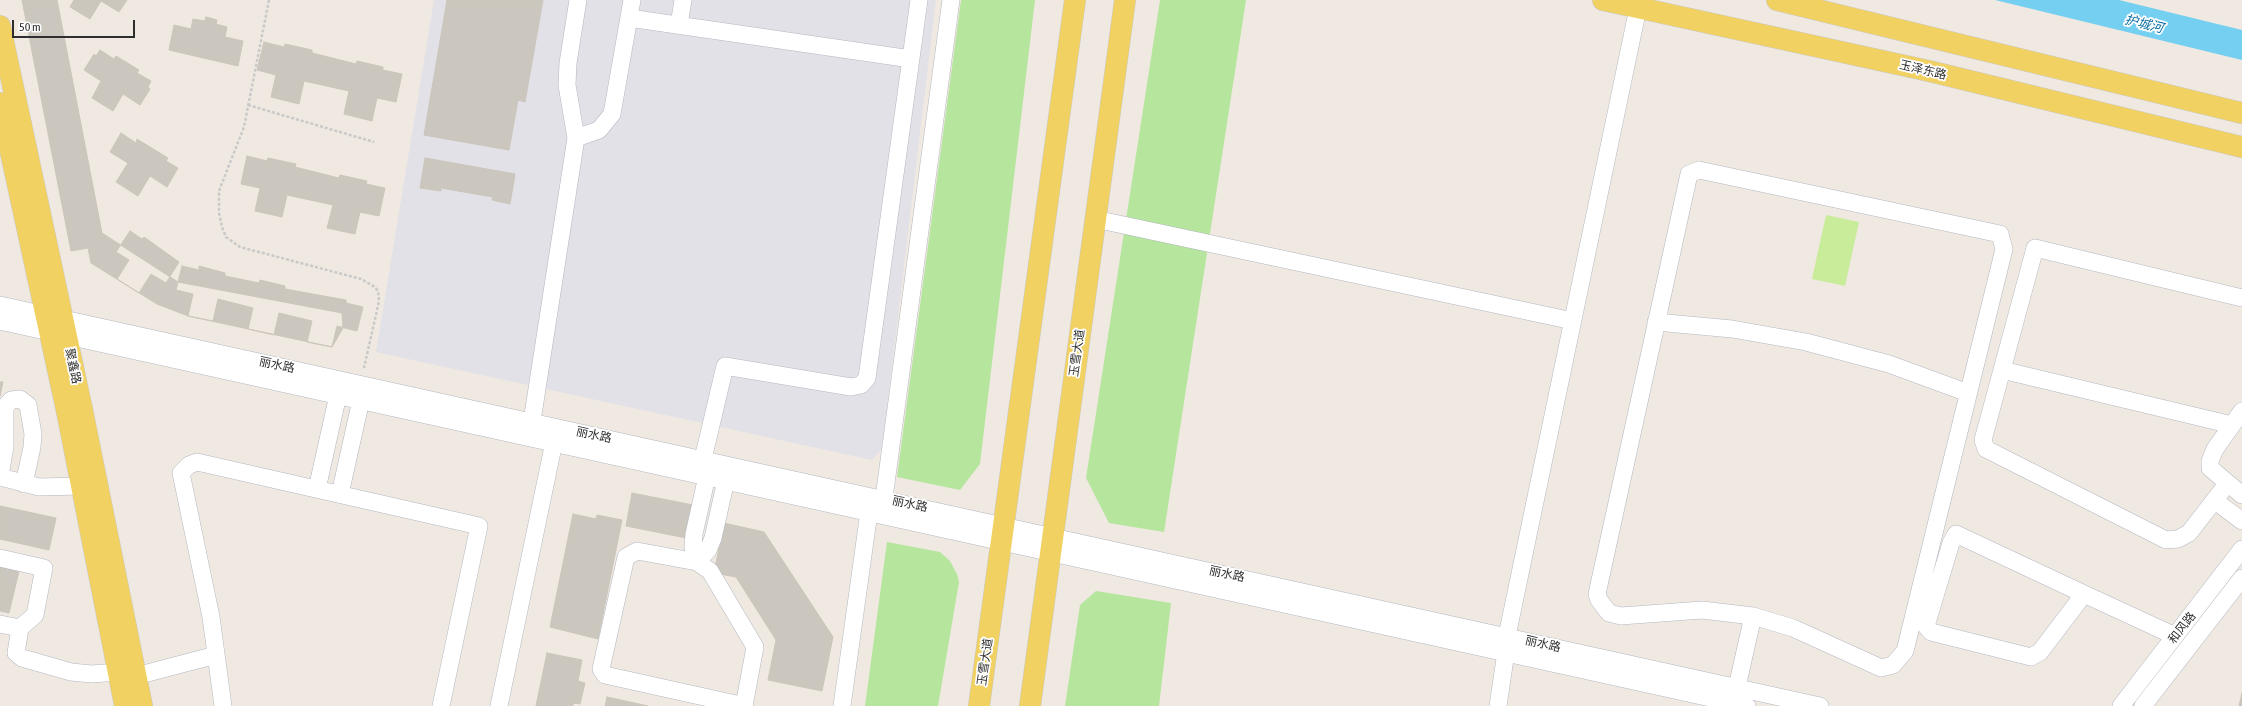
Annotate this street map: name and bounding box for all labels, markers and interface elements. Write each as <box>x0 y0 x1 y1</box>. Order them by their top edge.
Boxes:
scale bar <box>14 12 137 38</box>
water label: 护城河 <box>2123 12 2165 36</box>
text: 50 m <box>19 20 41 34</box>
street label: 玉泽东路 <box>1898 58 1948 82</box>
street label: 玉雪大道 <box>1067 328 1087 378</box>
street label: 聚鑫路 <box>62 347 84 385</box>
street label: 丽水路 <box>258 354 296 376</box>
street label: 丽水路 <box>575 424 613 446</box>
street label: 丽水路 <box>891 493 929 515</box>
street label: 丽水路 <box>1208 563 1246 585</box>
street label: 和风路 <box>2165 609 2199 647</box>
street label: 丽水路 <box>1524 633 1562 655</box>
street label: 玉雪大道 <box>975 637 995 687</box>

